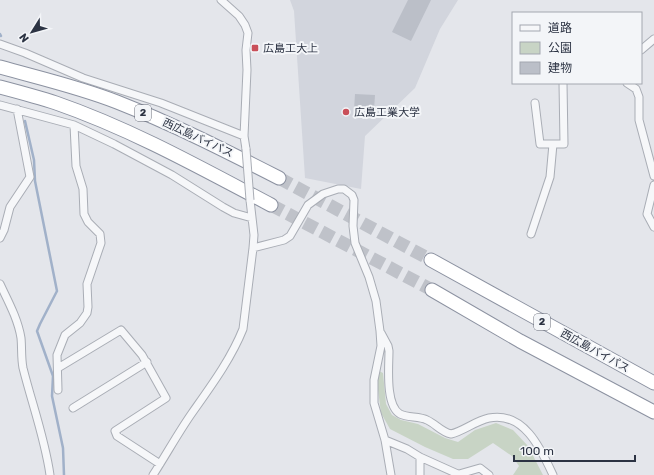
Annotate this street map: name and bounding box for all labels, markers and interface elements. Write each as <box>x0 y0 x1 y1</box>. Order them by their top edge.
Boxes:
north arrow <box>12 12 52 52</box>
legend <box>512 12 642 84</box>
text: 道路 <box>548 21 572 35</box>
text: N <box>17 31 32 45</box>
text: 公園 <box>548 41 572 55</box>
place label: 広島工大上 <box>263 42 318 55</box>
marker: 広島工大上 <box>250 43 260 53</box>
text: 建物 <box>548 61 572 75</box>
road number: 2 <box>135 105 151 121</box>
place label: 広島工業大学 <box>354 106 420 119</box>
marker: 広島工業大学 <box>341 107 351 117</box>
street label: 西広島バイパス <box>160 116 236 160</box>
road number: 2 <box>534 314 550 330</box>
street label: 西広島バイパス <box>558 327 632 375</box>
scale bar <box>514 437 635 463</box>
text: 100 m <box>520 444 554 458</box>

